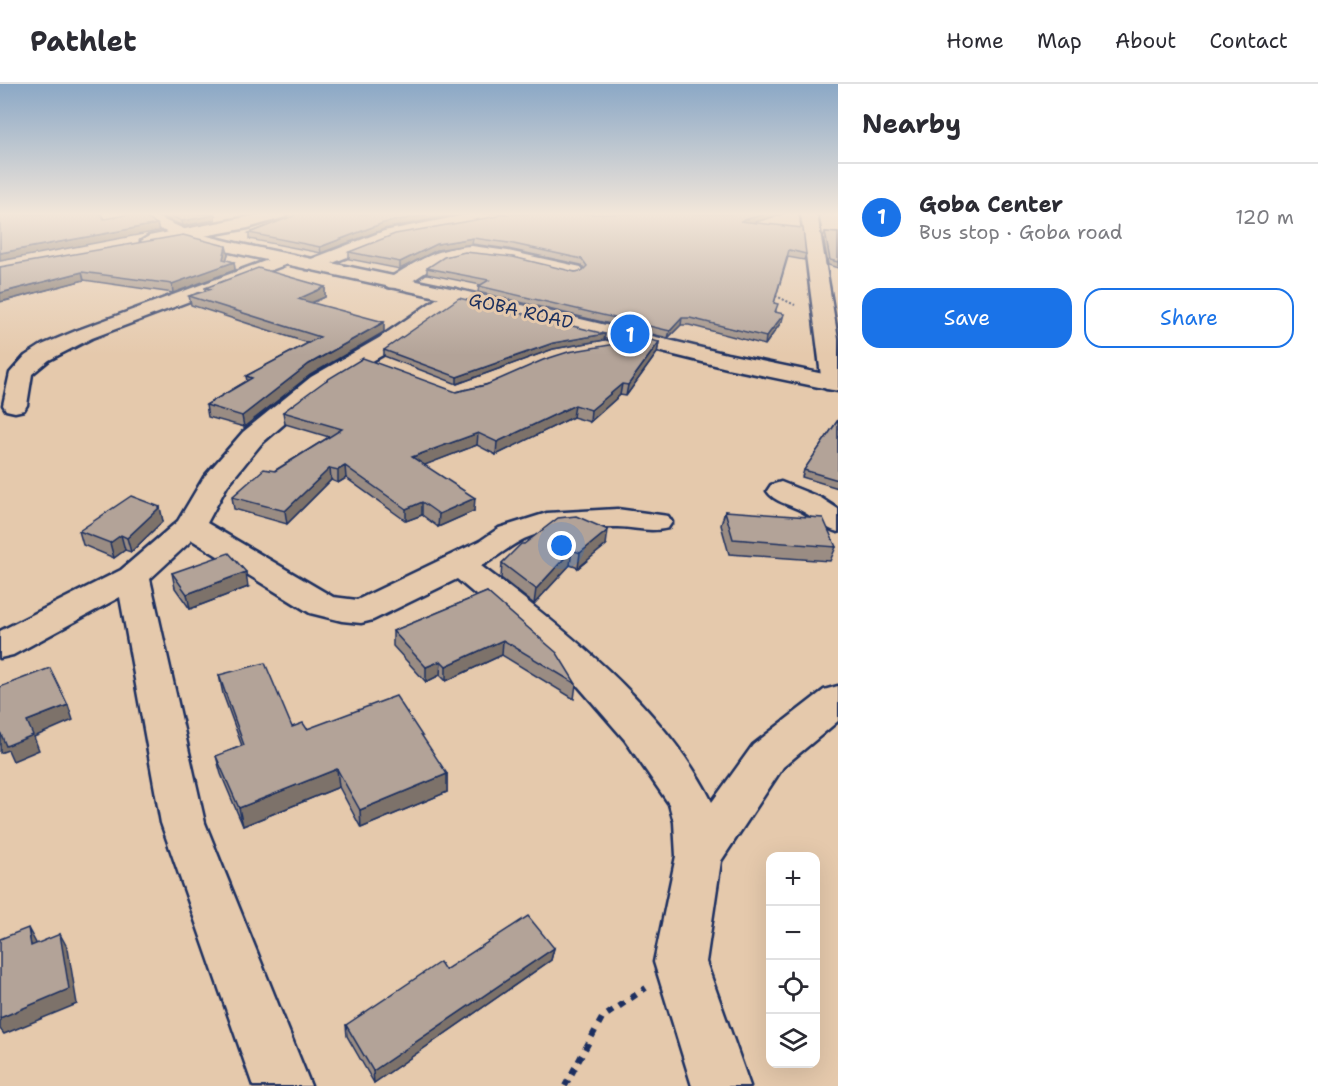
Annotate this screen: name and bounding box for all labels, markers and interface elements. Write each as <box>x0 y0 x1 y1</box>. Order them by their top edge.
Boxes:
text: Pathlet <box>30 22 137 60</box>
text: Home <box>946 27 1004 55</box>
text: Map <box>1037 27 1082 55</box>
text: About <box>1115 27 1176 55</box>
text: Contact <box>1209 27 1288 55</box>
text: Nearby <box>862 106 961 141</box>
text: Goba Center <box>919 190 1063 219</box>
text: 1 <box>877 204 886 230</box>
text: 120 m <box>1235 204 1294 230</box>
text: Bus stop · Goba road <box>919 219 1123 245</box>
street label: GOBA ROAD <box>466 287 576 335</box>
button: Save <box>862 288 1072 348</box>
button: Share <box>1084 288 1294 348</box>
pin: 1 <box>610 312 650 356</box>
your location <box>547 531 576 560</box>
map controls <box>766 852 820 1068</box>
button: + <box>766 852 820 906</box>
button: − <box>766 906 820 960</box>
button: locate <box>766 960 820 1014</box>
button: layers <box>766 1014 820 1068</box>

